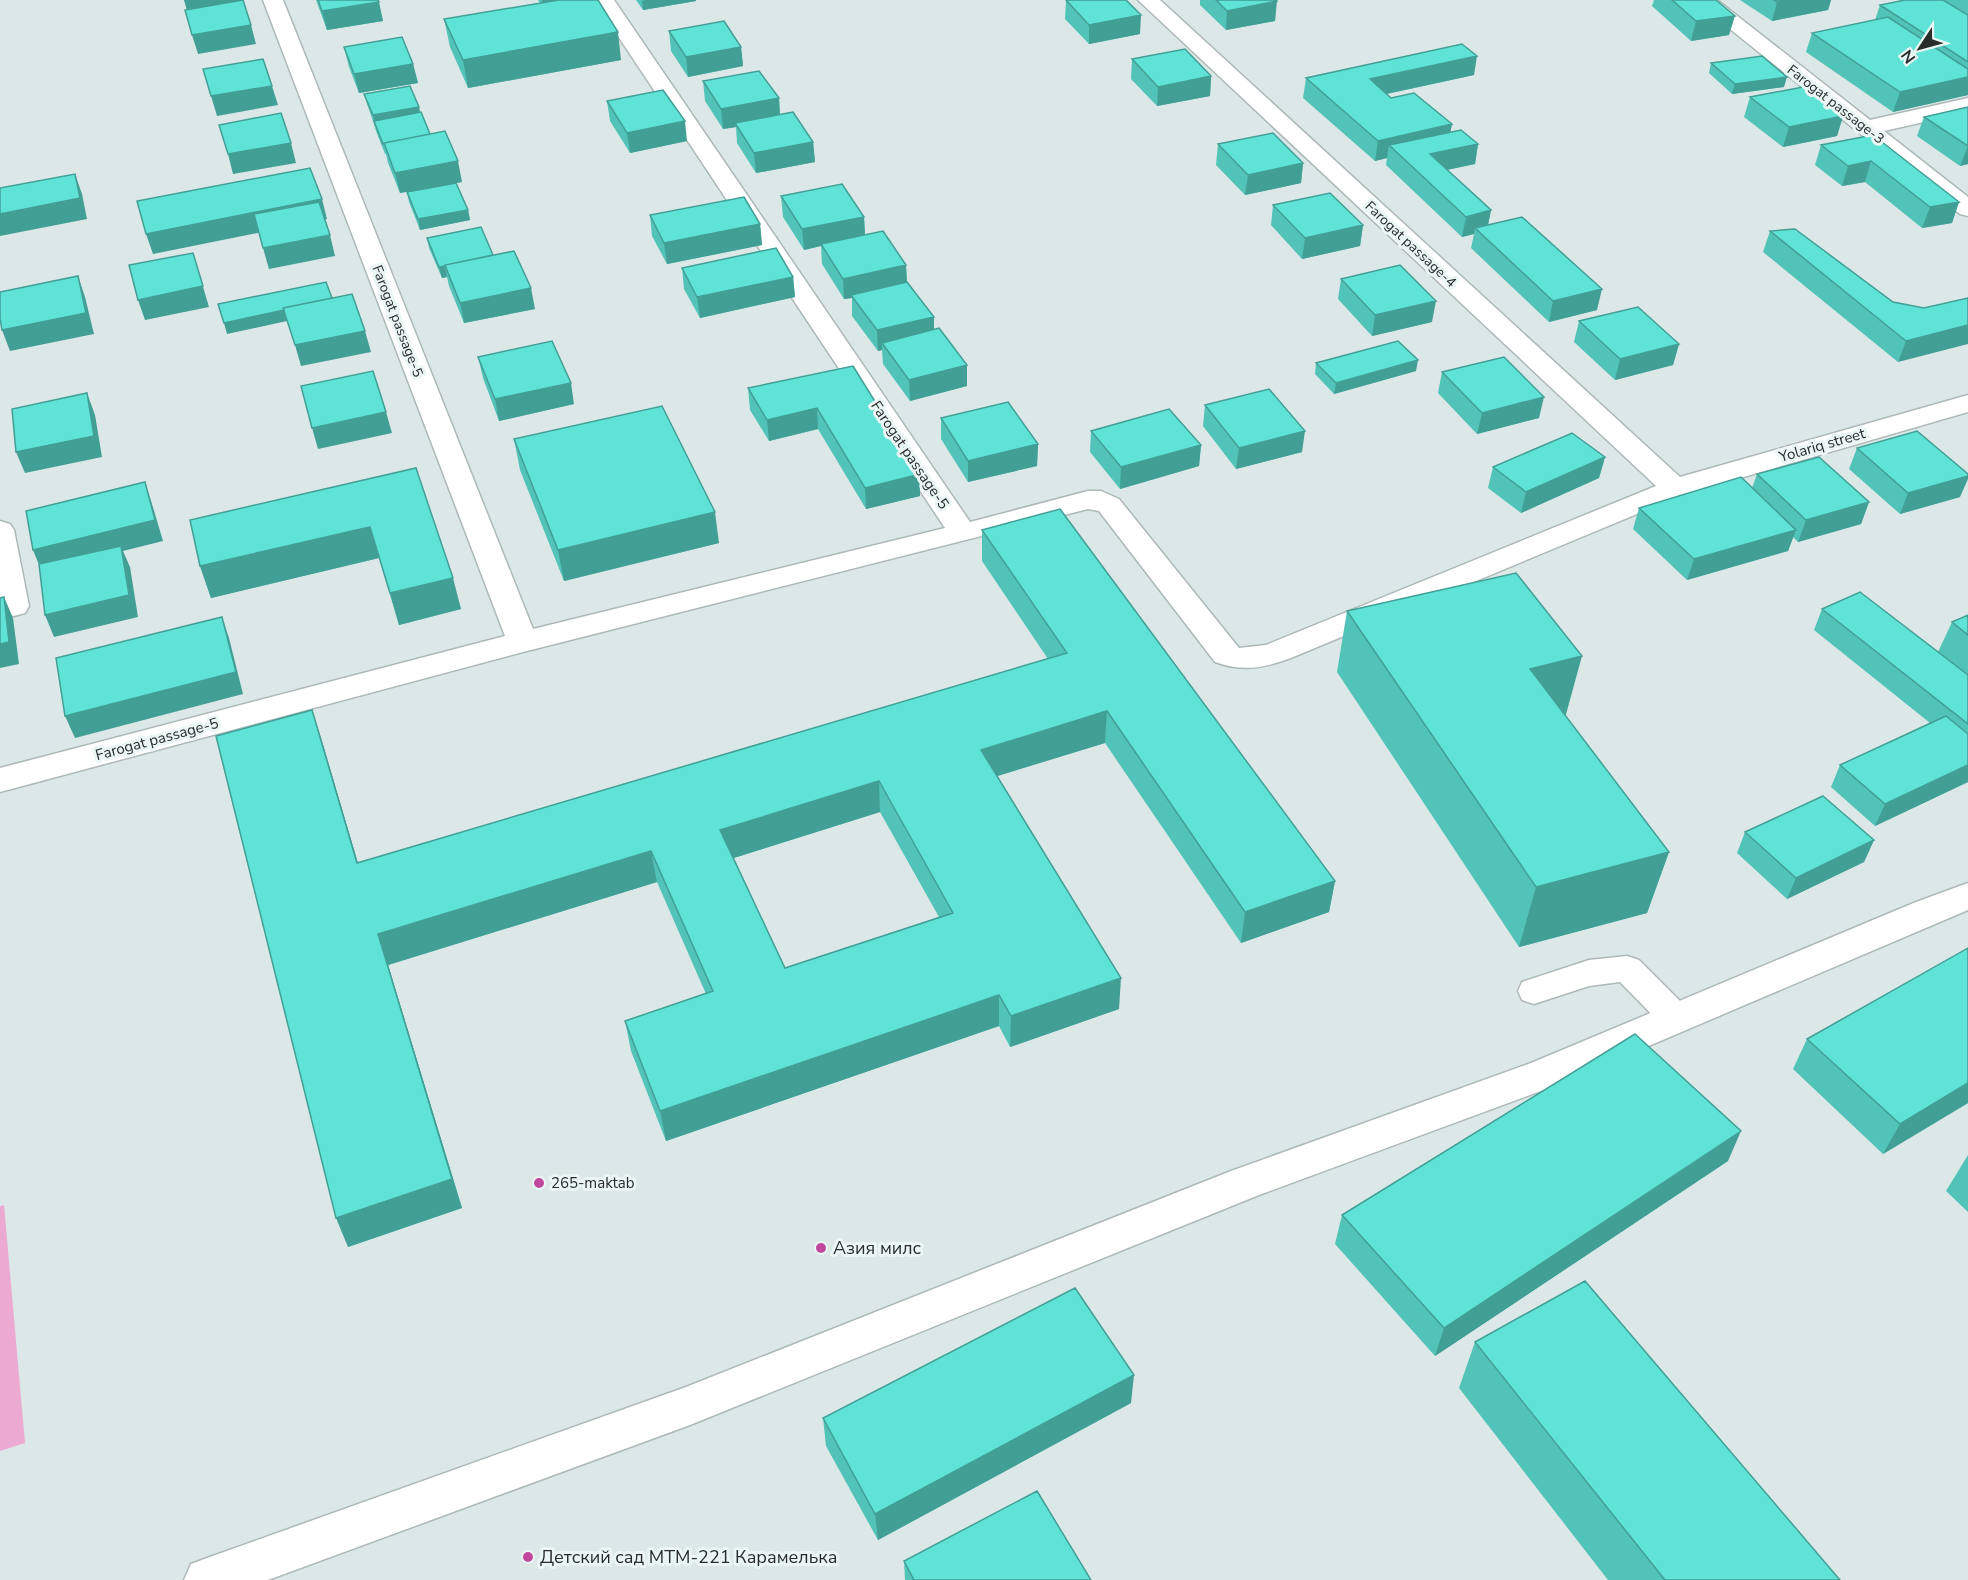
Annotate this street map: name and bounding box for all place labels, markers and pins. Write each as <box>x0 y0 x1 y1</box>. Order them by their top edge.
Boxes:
place label: 265-maktab <box>551 1173 635 1193</box>
marker: 265-maktab <box>532 1176 546 1190</box>
place label: Азия милс <box>833 1236 922 1260</box>
marker: Азия милс <box>814 1241 828 1255</box>
place label: Детский сад МТМ-221 Карамелька <box>540 1545 838 1569</box>
marker: Детский сад МТМ-221 Карамелька <box>521 1550 535 1564</box>

